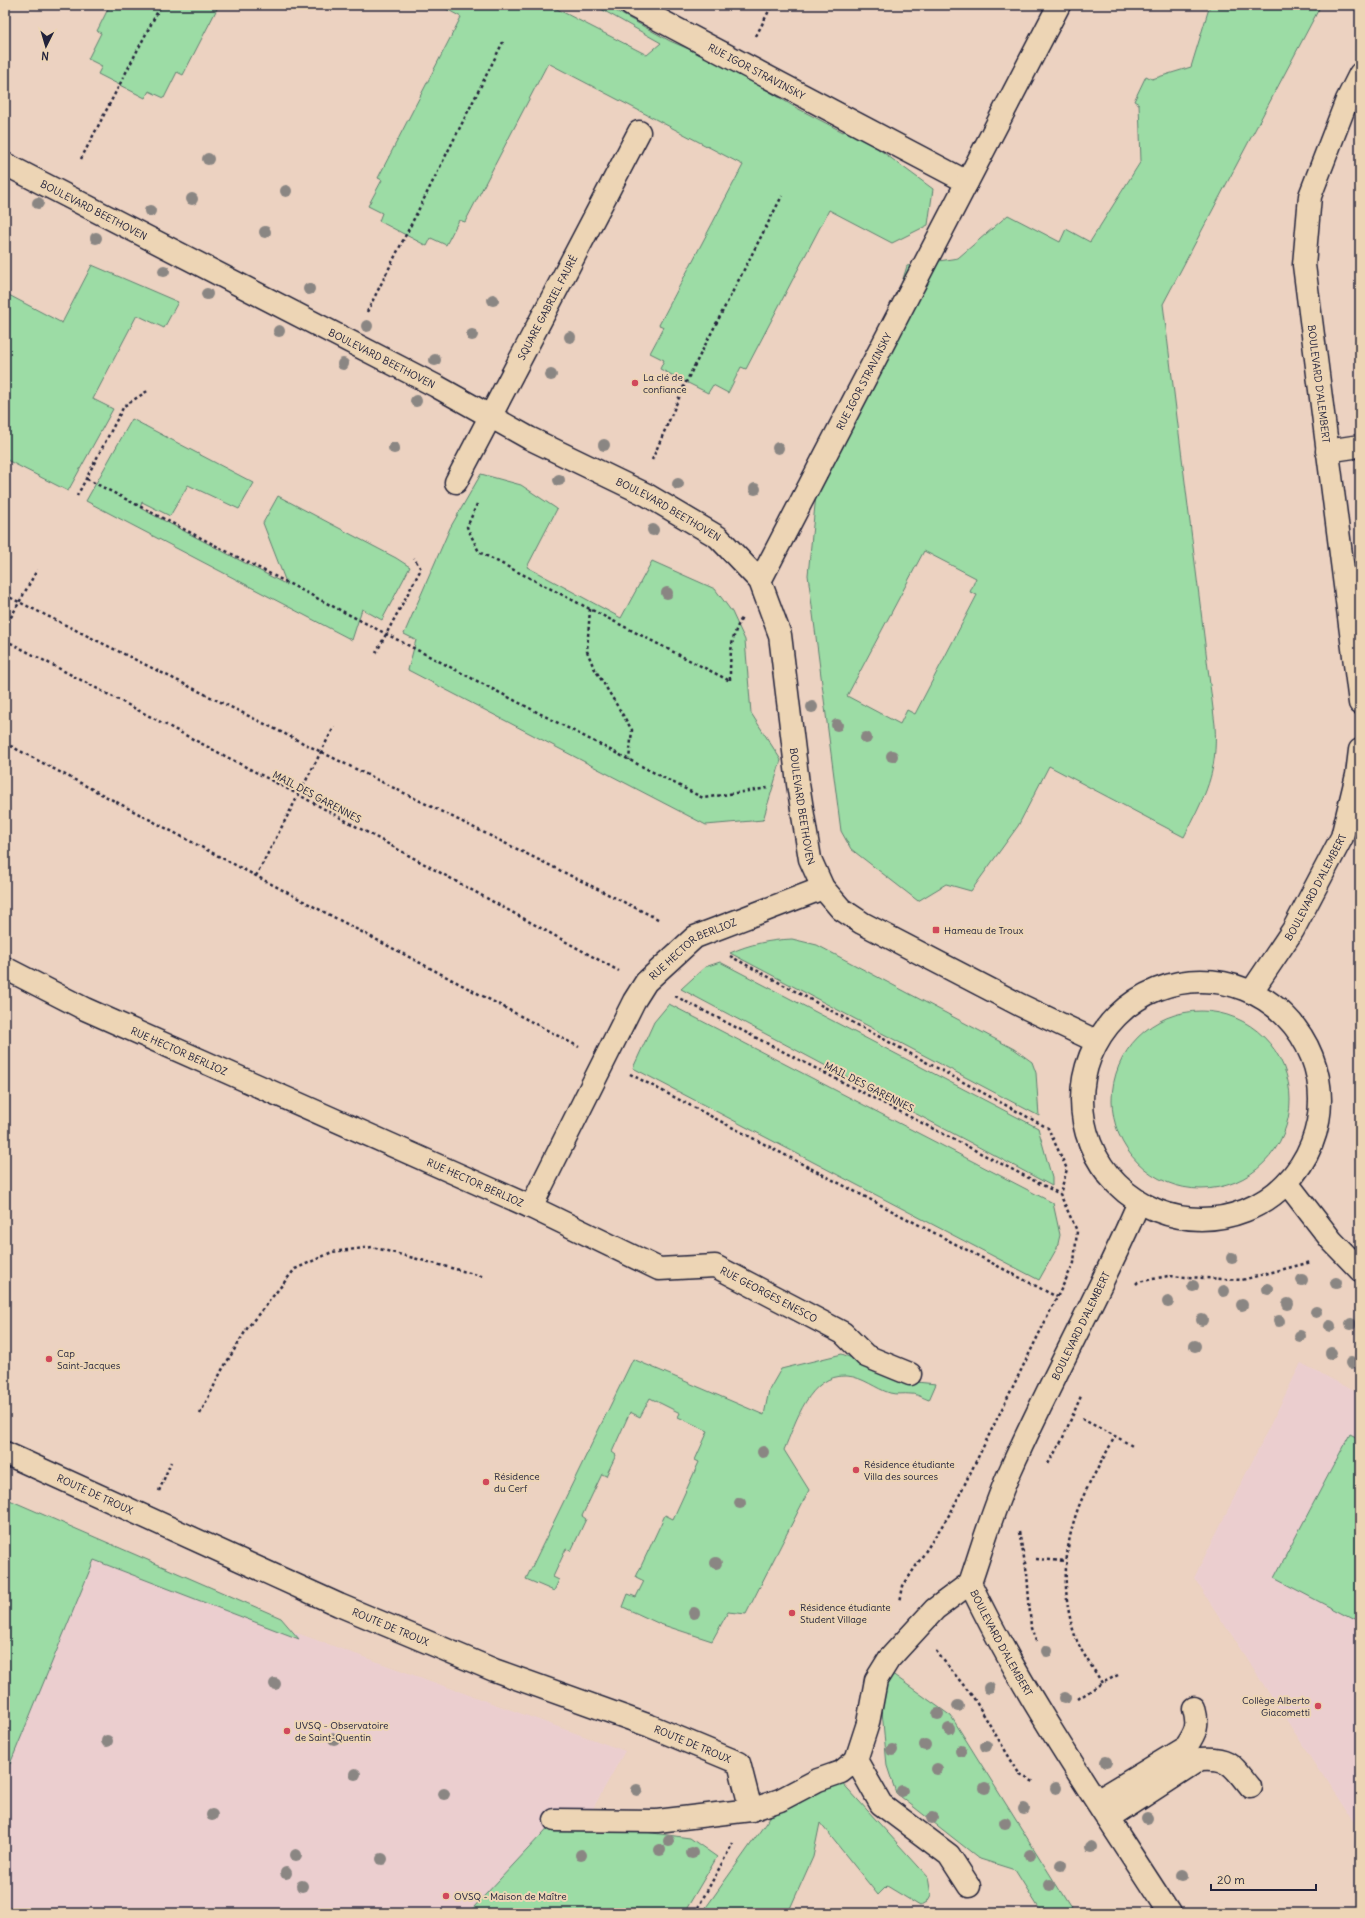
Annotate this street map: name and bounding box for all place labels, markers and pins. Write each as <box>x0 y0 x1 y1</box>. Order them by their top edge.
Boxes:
place label: La clé de confiance <box>643 371 687 396</box>
marker: La clé de confiance <box>630 378 640 388</box>
place label: Hameau de Troux <box>944 924 1024 937</box>
marker: Hameau de Troux <box>931 925 941 935</box>
place label: Cap Saint-Jacques <box>57 1347 121 1372</box>
marker: Cap Saint-Jacques <box>44 1354 54 1364</box>
place label: Résidence étudiante Villa des sources <box>864 1458 955 1483</box>
marker: Résidence étudiante Villa des sources <box>851 1465 861 1475</box>
place label: Résidence du Cerf <box>494 1470 540 1495</box>
marker: Résidence du Cerf <box>481 1477 491 1487</box>
place label: Résidence étudiante Student Village <box>800 1601 891 1626</box>
marker: Résidence étudiante Student Village <box>787 1608 797 1618</box>
place label: Collège Alberto Giacometti <box>1242 1694 1310 1719</box>
marker: Collège Alberto Giacometti <box>1313 1701 1323 1711</box>
place label: UVSQ - Observatoire de Saint-Quentin <box>295 1719 388 1744</box>
marker: UVSQ - Observatoire de Saint-Quentin <box>282 1726 292 1736</box>
place label: OVSQ - Maison de Maître <box>454 1890 567 1903</box>
marker: OVSQ - Maison de Maître <box>441 1891 451 1901</box>

